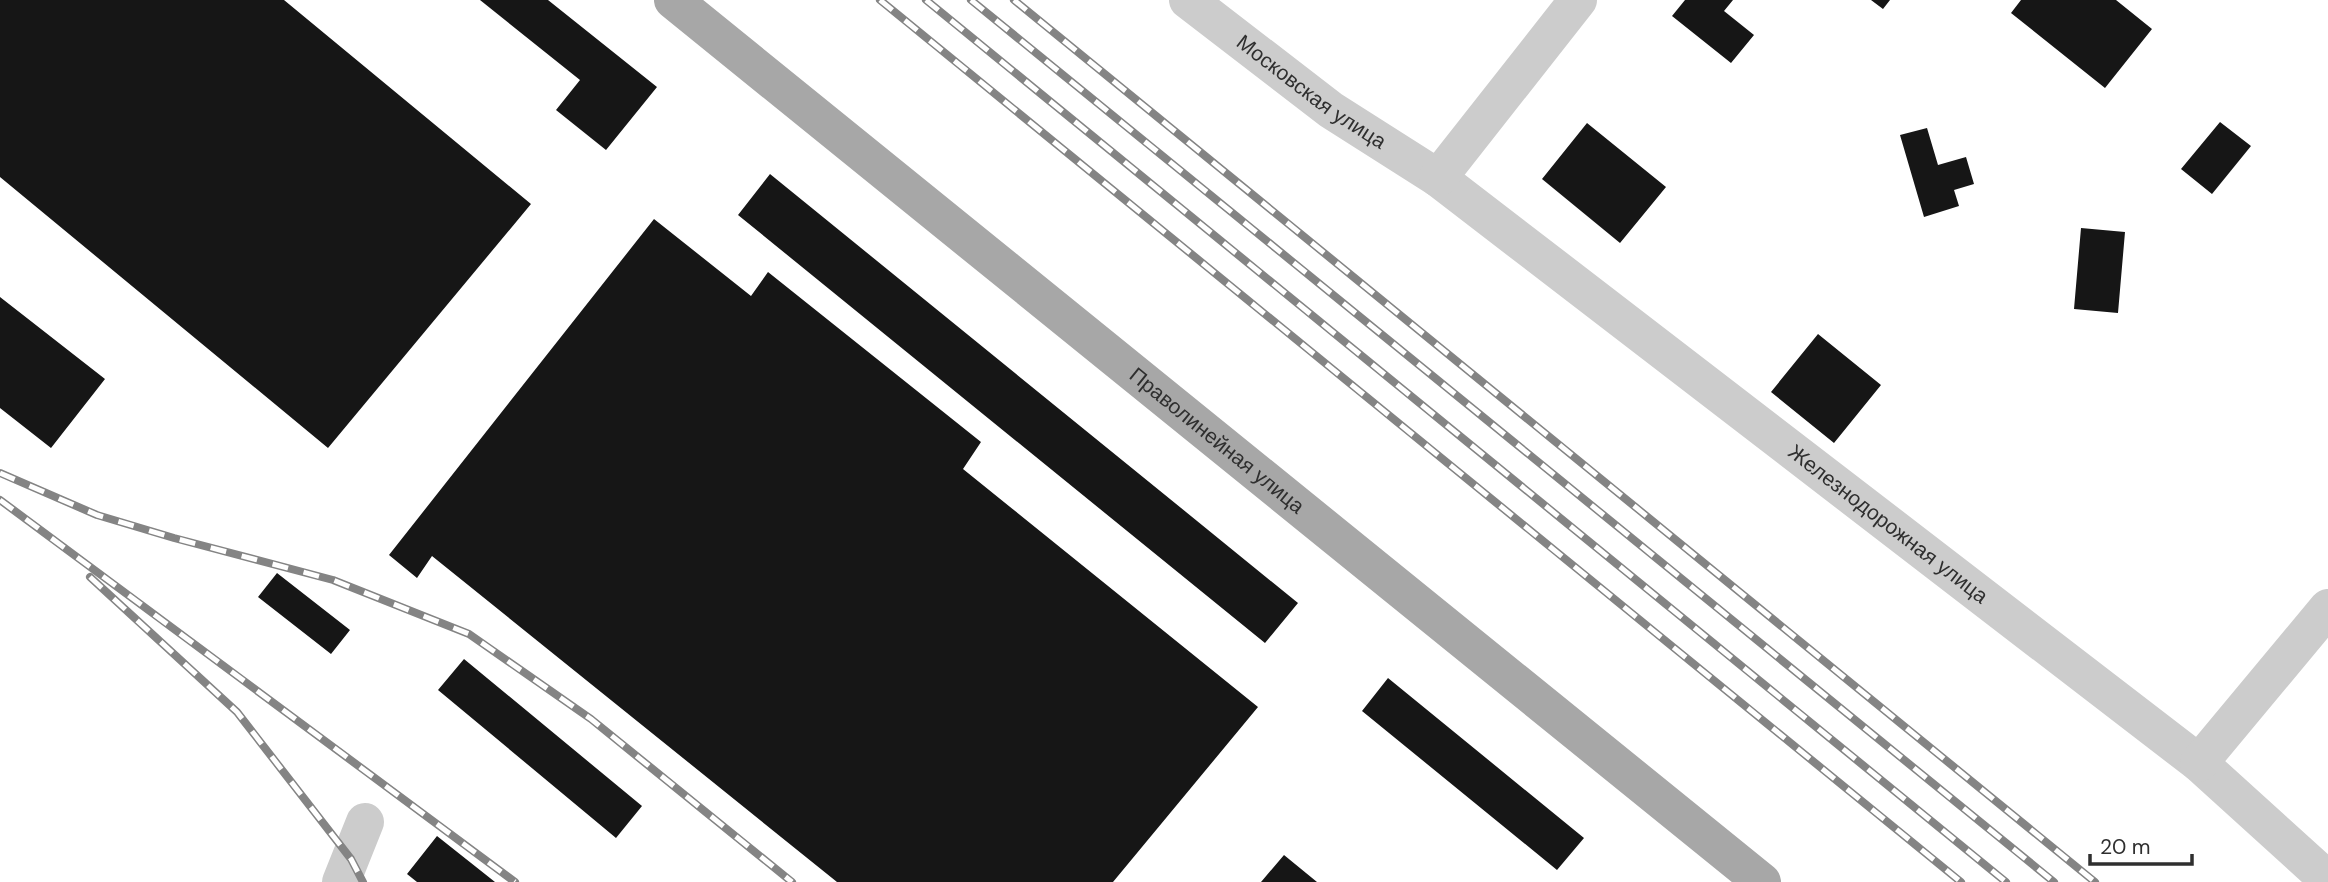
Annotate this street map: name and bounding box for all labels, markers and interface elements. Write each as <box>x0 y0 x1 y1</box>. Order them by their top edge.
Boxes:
street label: Московская улица <box>1231 28 1392 156</box>
street label: Праволинейная улица <box>1124 361 1311 520</box>
street label: Железнодорожная улица <box>1782 438 1994 610</box>
scale bar <box>2090 822 2192 866</box>
text: 20 m <box>2100 833 2151 861</box>

